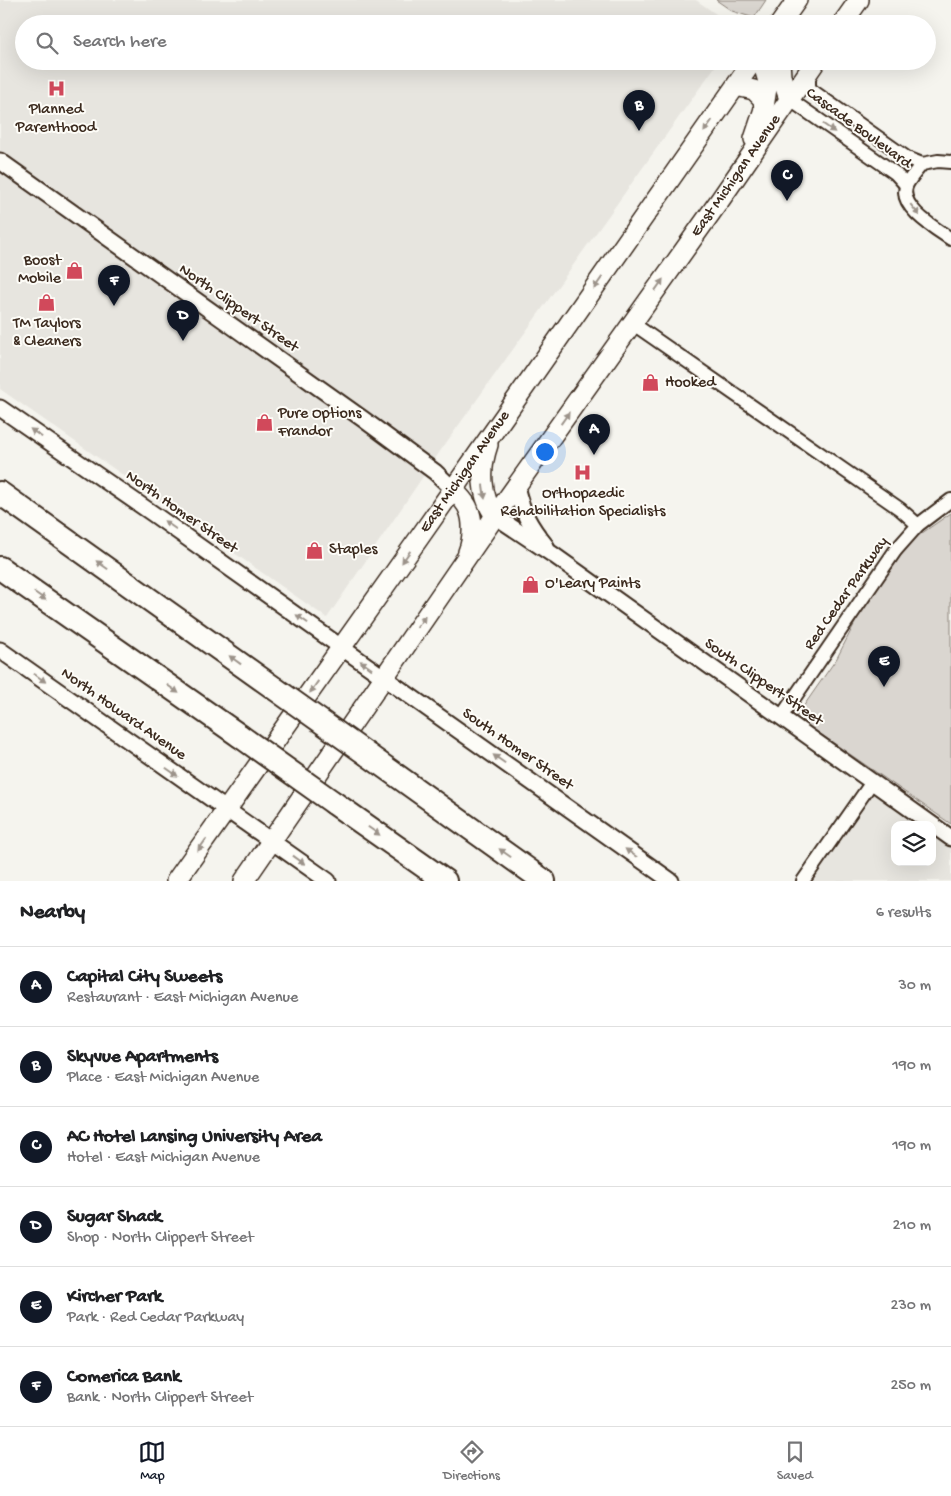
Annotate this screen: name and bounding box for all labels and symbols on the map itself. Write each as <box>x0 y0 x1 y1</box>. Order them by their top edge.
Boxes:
hospital icon: Planned Parenthood <box>46 79 66 99</box>
street label: Cascade Boulevard <box>801 84 916 175</box>
pin: B <box>623 90 655 131</box>
place label: Planned Parenthood <box>15 101 98 138</box>
street label: East Michigan Avenue <box>687 111 786 241</box>
one-way arrow <box>703 119 713 132</box>
one-way arrow <box>822 123 836 133</box>
pin: C <box>771 160 803 201</box>
one-way arrow <box>910 204 920 217</box>
place label: Boost Mobile <box>18 252 62 289</box>
shop icon: Boost Mobile <box>65 260 85 280</box>
street label: North Clippert Street <box>175 261 303 358</box>
pin: F <box>98 265 130 306</box>
one-way arrow <box>593 276 603 290</box>
one-way arrow <box>654 278 664 292</box>
shop icon: TM Taylors & Cleaners <box>37 293 57 313</box>
pin: D <box>167 300 199 341</box>
place label: TM Taylors & Cleaners <box>12 315 82 352</box>
shop icon: Hooked <box>641 373 661 393</box>
place label: Hooked <box>665 374 717 393</box>
place label: Pure Options Frandor <box>277 405 362 442</box>
street label: East Michigan Avenue <box>416 407 515 537</box>
one-way arrow <box>560 411 570 425</box>
shop icon: Pure Options Frandor <box>254 413 274 433</box>
pin: A <box>578 414 610 455</box>
one-way arrow <box>29 428 43 438</box>
your location <box>532 439 558 465</box>
hospital icon: Orthopaedic Rehabilitation Specialists <box>573 463 593 483</box>
street label: North Homer Street <box>121 467 242 560</box>
one-way arrow <box>481 484 489 500</box>
place label: Orthopaedic Rehabilitation Specialists <box>501 485 667 522</box>
one-way arrow <box>163 521 176 531</box>
street label: Red Cedar Parkway <box>801 534 893 654</box>
shop icon: Staples <box>305 540 325 560</box>
place label: Staples <box>329 541 378 560</box>
one-way arrow <box>401 551 411 564</box>
one-way arrow <box>96 560 109 570</box>
shop icon: O'Leary Paints <box>521 574 541 594</box>
place label: O'Leary Paints <box>545 575 641 594</box>
one-way arrow <box>33 591 47 601</box>
one-way arrow <box>295 614 309 624</box>
one-way arrow <box>416 616 426 629</box>
street label: South Clippert Street <box>700 635 827 732</box>
pin: E <box>868 646 900 687</box>
one-way arrow <box>228 655 241 665</box>
one-way arrow <box>359 660 373 670</box>
street label: North Howard Avenue <box>57 664 190 766</box>
one-way arrow <box>33 673 47 683</box>
one-way arrow <box>309 680 319 694</box>
one-way arrow <box>166 684 180 694</box>
street label: South Homer Street <box>458 705 577 796</box>
one-way arrow <box>492 754 506 764</box>
one-way arrow <box>165 767 179 777</box>
one-way arrow <box>367 826 381 836</box>
one-way arrow <box>197 839 207 852</box>
one-way arrow <box>498 848 512 858</box>
one-way arrow <box>625 848 638 858</box>
one-way arrow <box>293 855 306 865</box>

